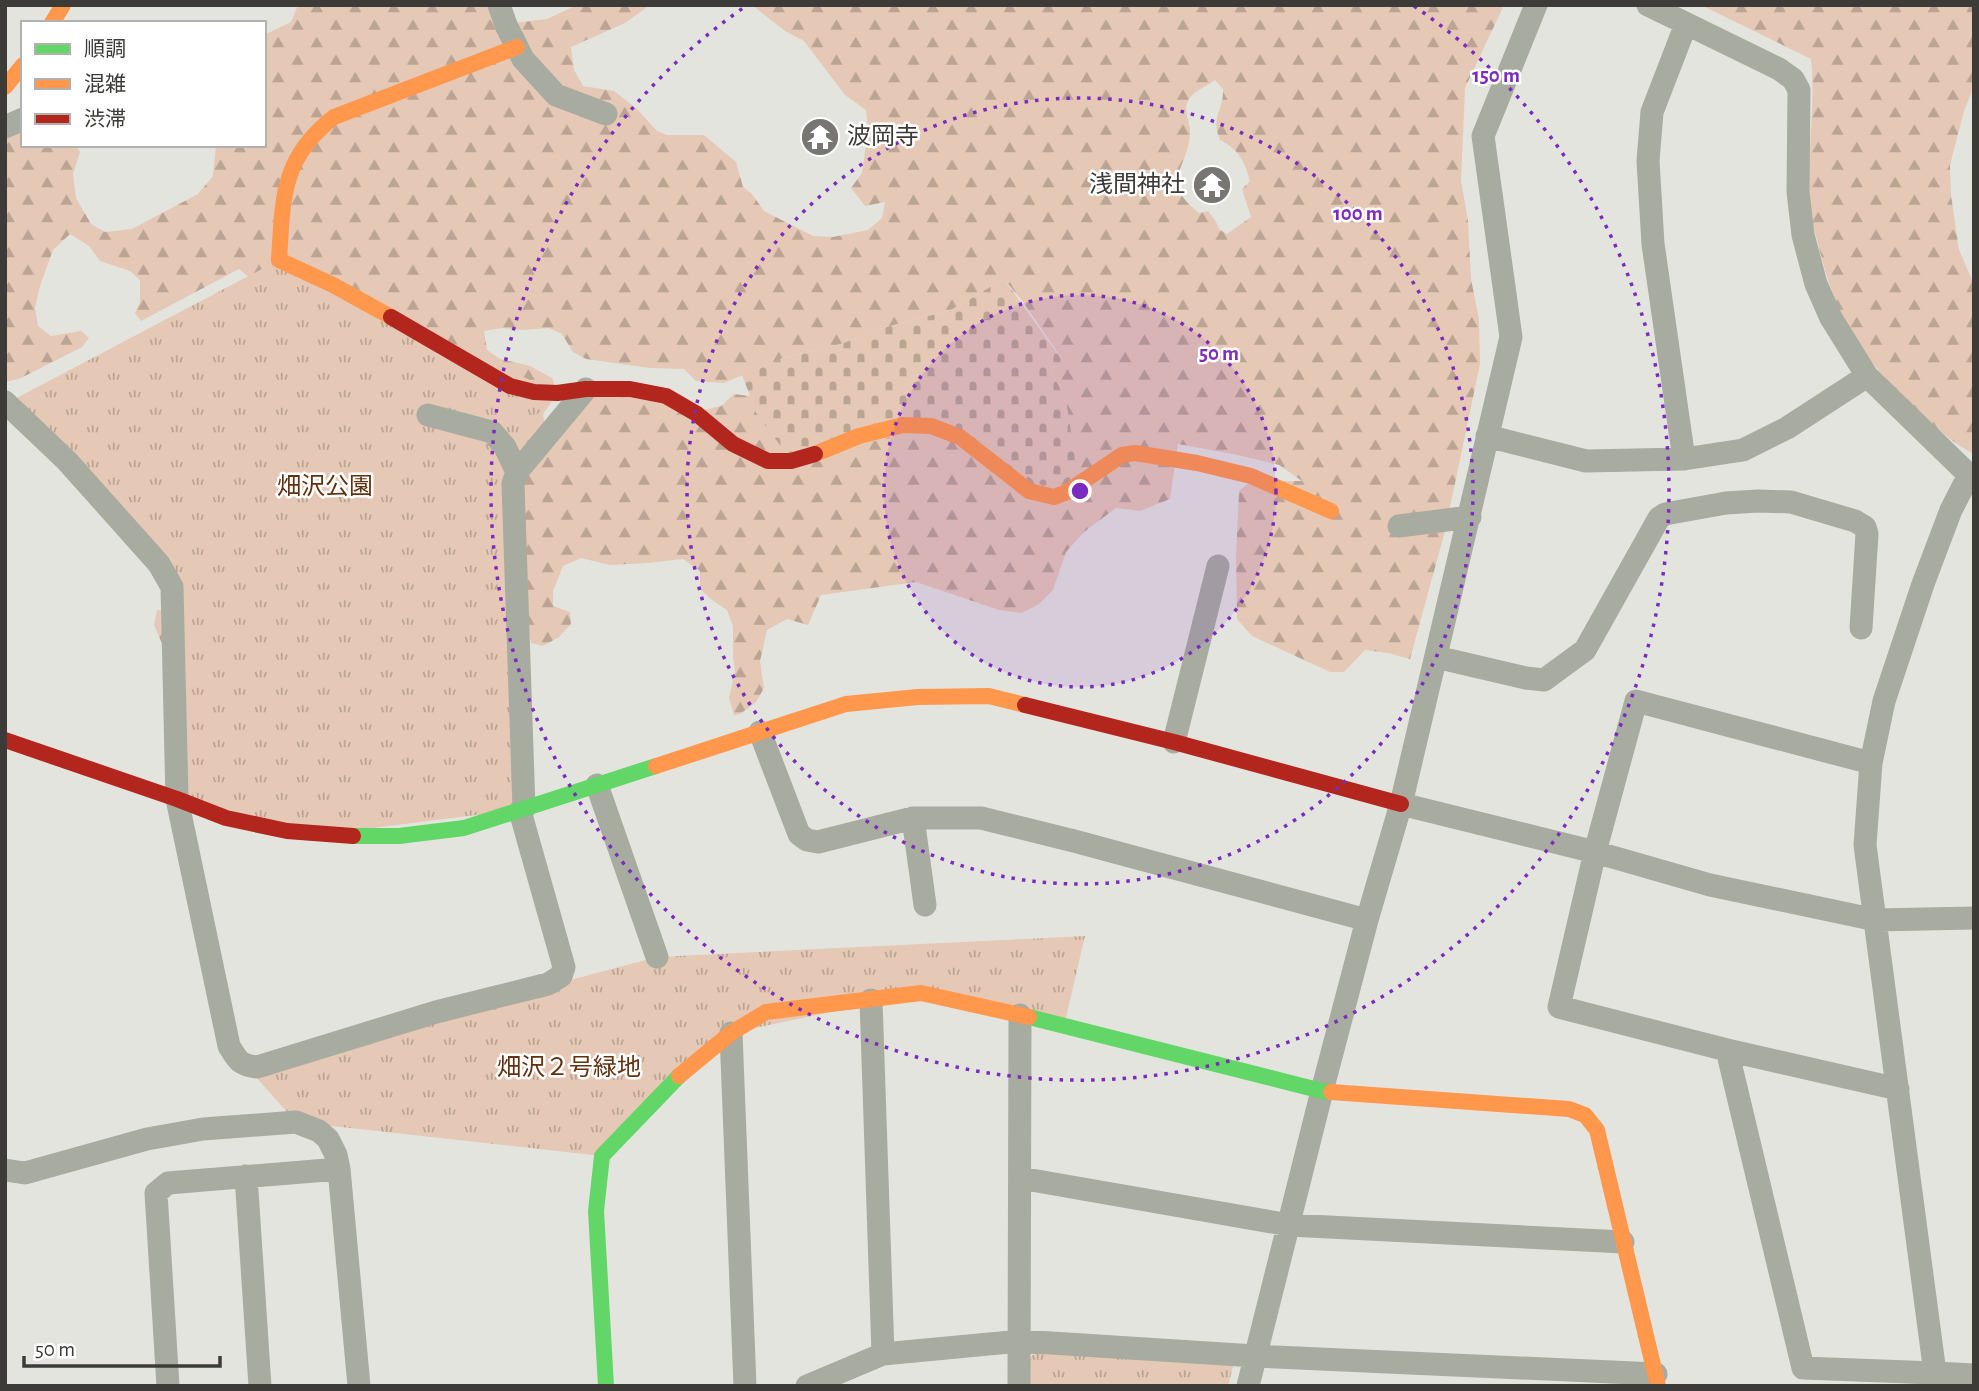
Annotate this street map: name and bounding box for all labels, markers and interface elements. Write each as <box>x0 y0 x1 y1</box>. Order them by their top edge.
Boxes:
legend <box>21 21 266 147</box>
text: 順調 <box>84 38 126 60</box>
text: 150 m <box>1472 65 1520 86</box>
text: 混雑 <box>84 73 126 95</box>
text: 渋滞 <box>84 108 126 130</box>
temple icon: 波岡寺 <box>799 116 841 158</box>
place label: 波岡寺 <box>847 123 919 149</box>
temple icon: 浅間神社 <box>1191 164 1233 206</box>
place label: 浅間神社 <box>1089 171 1185 197</box>
text: 100 m <box>1333 203 1383 224</box>
text: 50 m <box>1199 343 1239 364</box>
park label: 畑沢公園 <box>277 474 373 499</box>
centre of rings <box>1068 479 1092 503</box>
park label: 畑沢２号緑地 <box>497 1054 641 1080</box>
scale bar <box>24 1324 220 1368</box>
text: 50 m <box>35 1339 75 1360</box>

